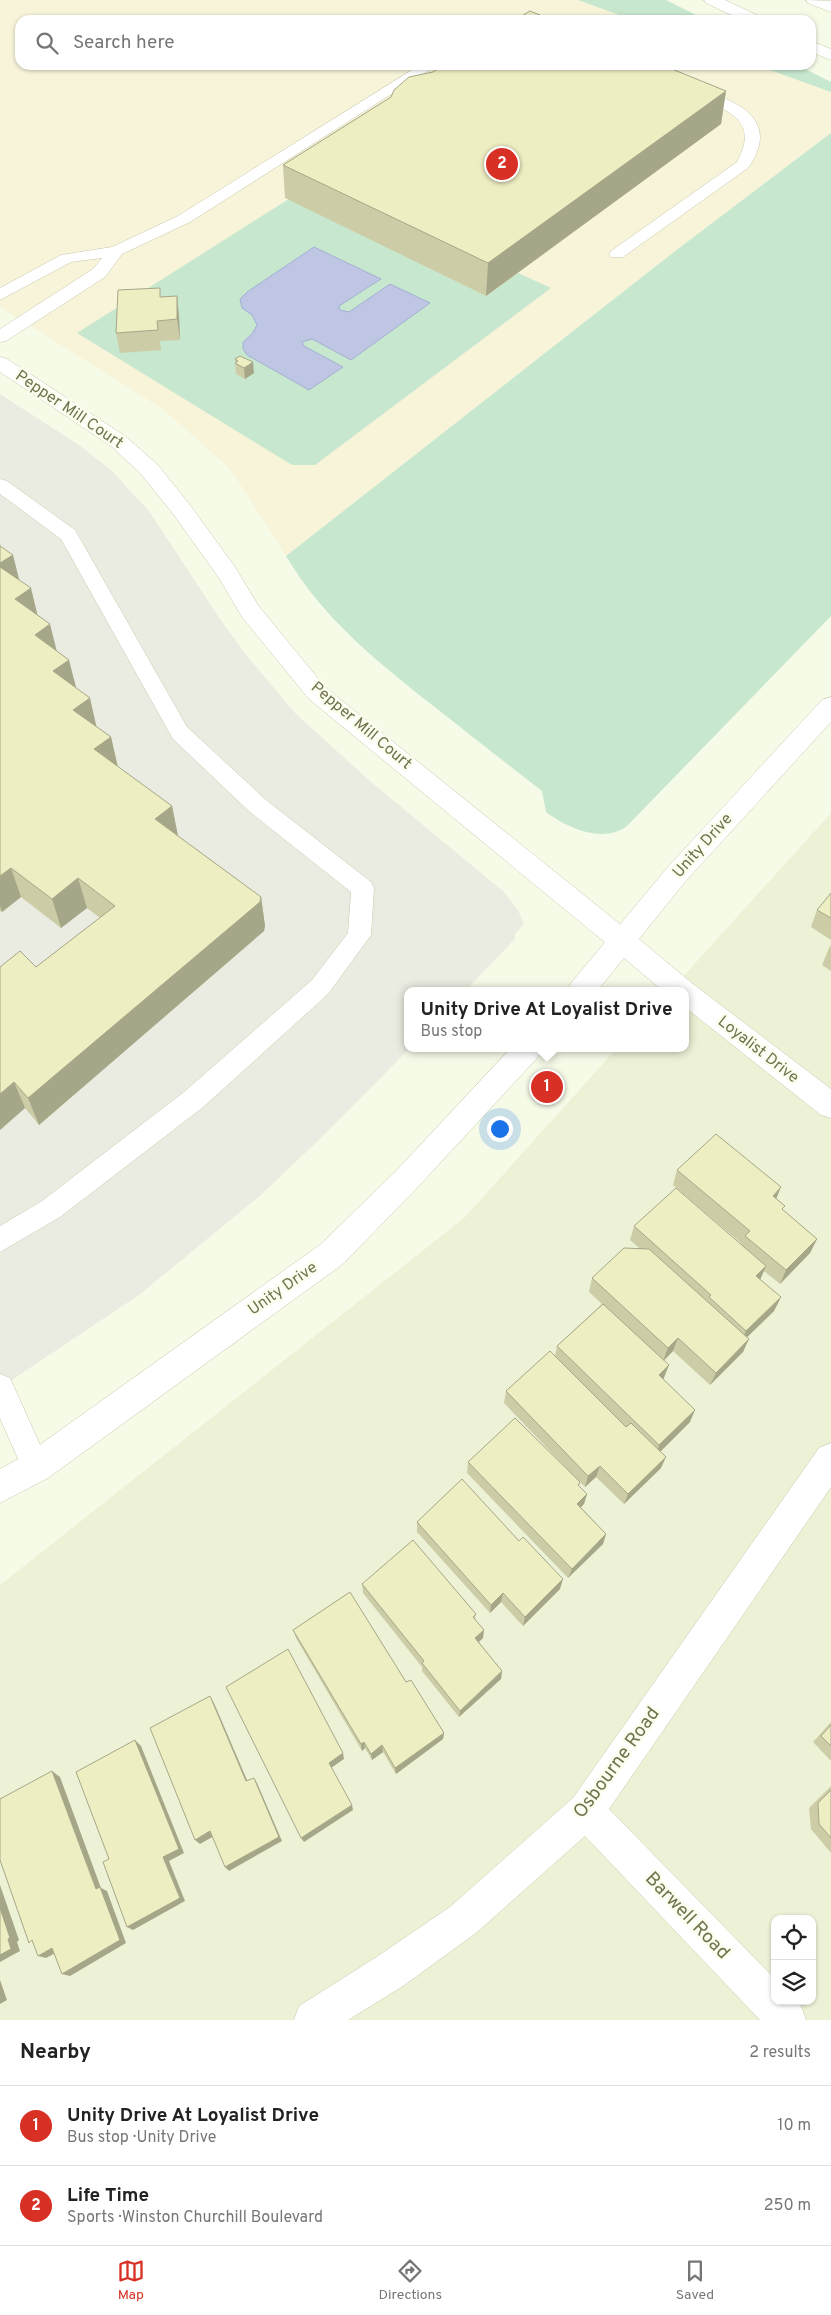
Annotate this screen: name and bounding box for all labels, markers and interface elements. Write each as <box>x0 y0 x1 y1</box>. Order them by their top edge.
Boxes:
search box <box>15 15 816 70</box>
icon: search <box>33 29 61 57</box>
text: Search here <box>73 31 175 55</box>
pin: 2 <box>486 145 518 183</box>
street label: Pepper Mill Court <box>11 366 127 454</box>
street label: Pepper Mill Court <box>306 678 416 774</box>
street label: Unity Drive <box>669 810 737 882</box>
popup <box>404 987 689 1052</box>
text: Unity Drive At Loyalist Drive <box>420 998 673 1022</box>
street label: Loyalist Drive <box>713 1012 803 1088</box>
text: Bus stop <box>420 1022 482 1042</box>
pin: 1 <box>531 1068 563 1106</box>
your location <box>487 1116 513 1142</box>
street label: Unity Drive <box>245 1258 321 1320</box>
street label: Osbourne Road <box>569 1703 665 1823</box>
street label: Barwell Road <box>639 1867 735 1965</box>
map controls <box>771 1915 816 2005</box>
button: locate <box>771 1915 816 1960</box>
button: layers <box>771 1960 816 2005</box>
text: Nearby <box>20 2039 91 2066</box>
text: 2 results <box>749 2043 811 2063</box>
text: Unity Drive At Loyalist Drive <box>67 2104 319 2128</box>
text: 1 <box>33 2116 39 2136</box>
text: 10 m <box>777 2116 811 2136</box>
text: Bus stop · Unity Drive <box>67 2128 216 2148</box>
text: Life Time <box>67 2184 149 2208</box>
text: 2 <box>31 2196 41 2216</box>
text: 250 m <box>764 2196 811 2216</box>
text: Sports · Winston Churchill Boulevard <box>67 2208 323 2228</box>
tab: Map <box>117 2257 145 2304</box>
tab: Directions <box>378 2257 442 2304</box>
tab: Saved <box>676 2257 714 2304</box>

